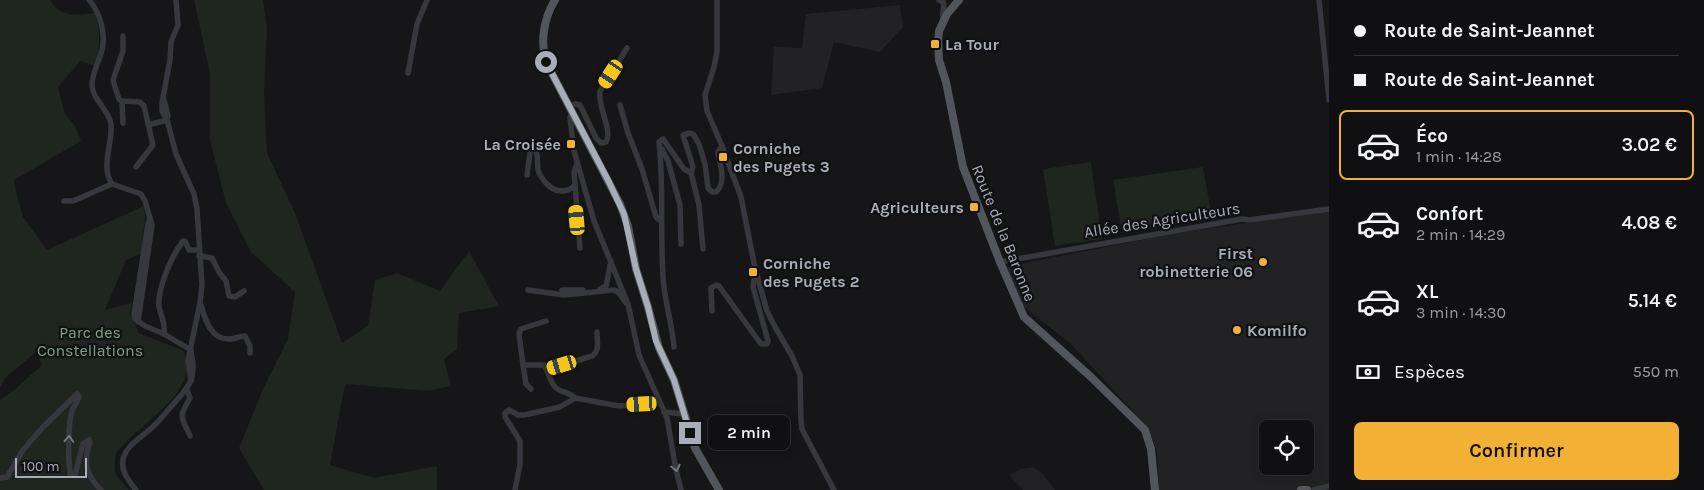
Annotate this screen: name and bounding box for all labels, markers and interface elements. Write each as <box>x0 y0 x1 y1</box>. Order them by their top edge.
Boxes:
text: Route de Saint-Jeannet <box>1384 20 1595 42</box>
place label: La Tour <box>945 35 999 54</box>
marker: La Tour <box>929 38 941 50</box>
route start <box>535 51 557 73</box>
car <box>596 57 625 91</box>
text: Route de Saint-Jeannet <box>1384 69 1595 91</box>
icon: car <box>1356 123 1401 168</box>
text: Éco <box>1416 125 1448 147</box>
text: 3.02 € <box>1622 134 1677 156</box>
place label: La Croisée <box>484 135 561 154</box>
marker: La Croisée <box>565 138 577 150</box>
place label: Corniche des Pugets 3 <box>733 139 830 176</box>
text: 1 min · 14:28 <box>1416 147 1502 166</box>
marker: Corniche des Pugets 3 <box>717 151 729 163</box>
street label: Route de la Baronne <box>968 162 1040 304</box>
place label: Agriculteurs <box>870 198 964 217</box>
street label: Allée des Agriculteurs <box>1083 198 1241 242</box>
marker: Agriculteurs <box>968 201 980 213</box>
icon: car <box>1356 201 1401 246</box>
text: Confort <box>1416 203 1483 225</box>
car <box>568 204 585 236</box>
text: 4.08 € <box>1621 212 1677 234</box>
text: 2 min · 14:29 <box>1416 225 1505 244</box>
place label: First robinetterie 06 <box>1139 244 1253 281</box>
place label: Corniche des Pugets 2 <box>763 254 859 291</box>
marker: First robinetterie 06 <box>1257 256 1269 268</box>
marker: Corniche des Pugets 2 <box>747 266 759 278</box>
icon: car <box>1356 279 1401 324</box>
text: XL <box>1416 281 1438 303</box>
text: 5.14 € <box>1628 290 1677 312</box>
text: 3 min · 14:30 <box>1416 303 1506 322</box>
place label: Komilfo <box>1247 321 1307 340</box>
park label: Parc des Constellations <box>37 323 143 360</box>
marker: Komilfo <box>1231 324 1243 336</box>
car <box>545 353 578 377</box>
icon: cash <box>1354 358 1382 386</box>
text: Espèces <box>1394 361 1465 383</box>
text: 550 m <box>1633 362 1679 381</box>
car <box>626 396 657 412</box>
callout: 2 min <box>708 416 790 450</box>
map controls <box>1259 420 1314 475</box>
button: locate <box>1259 420 1314 475</box>
route end <box>679 422 701 444</box>
button: Confirmer <box>1354 422 1679 480</box>
text: 2 min <box>727 423 771 442</box>
one-way arrow <box>64 435 75 443</box>
scale bar <box>15 455 88 478</box>
text: 100 m <box>22 458 60 475</box>
one-way arrow <box>670 463 681 472</box>

